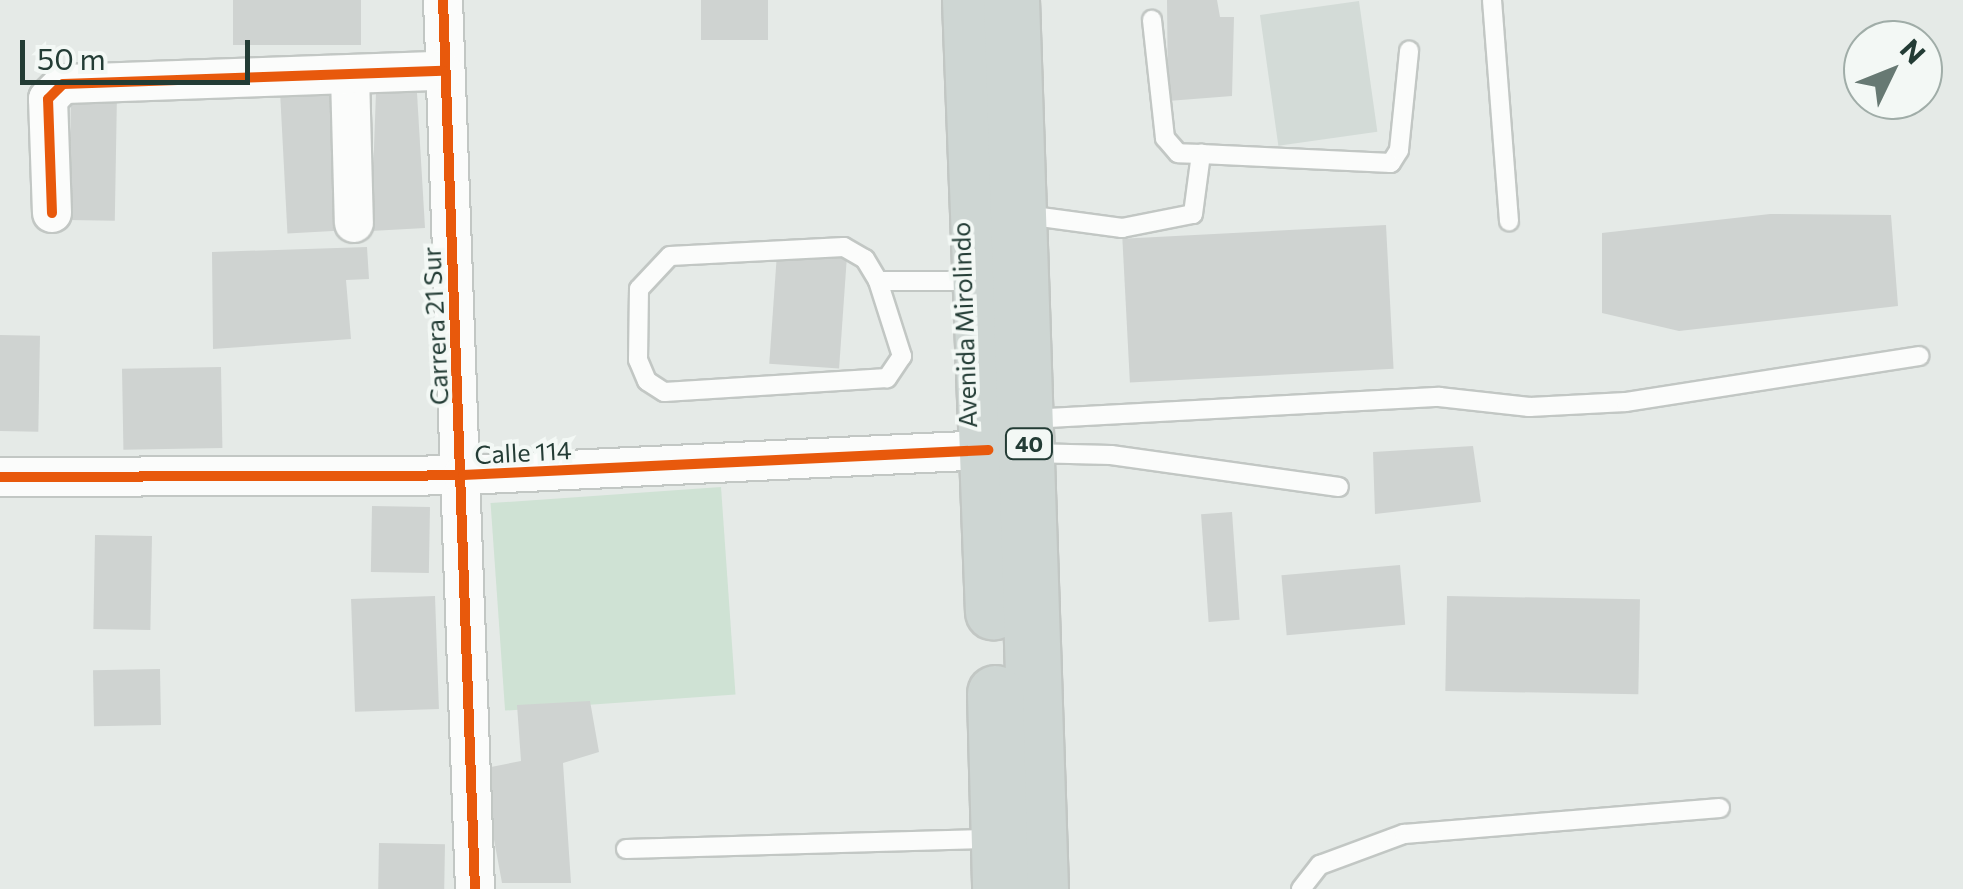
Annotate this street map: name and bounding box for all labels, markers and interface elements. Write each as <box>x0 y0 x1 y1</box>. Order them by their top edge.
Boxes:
scale bar <box>25 20 255 82</box>
north arrow <box>1843 20 1943 120</box>
text: N <box>1894 32 1933 70</box>
text: 50 m <box>37 39 106 76</box>
street label: Avenida Mirolindo <box>945 221 983 429</box>
street label: Carrera 21 Sur <box>416 246 454 406</box>
road number: 40 <box>1004 427 1054 461</box>
street label: Calle 114 <box>474 434 572 470</box>

